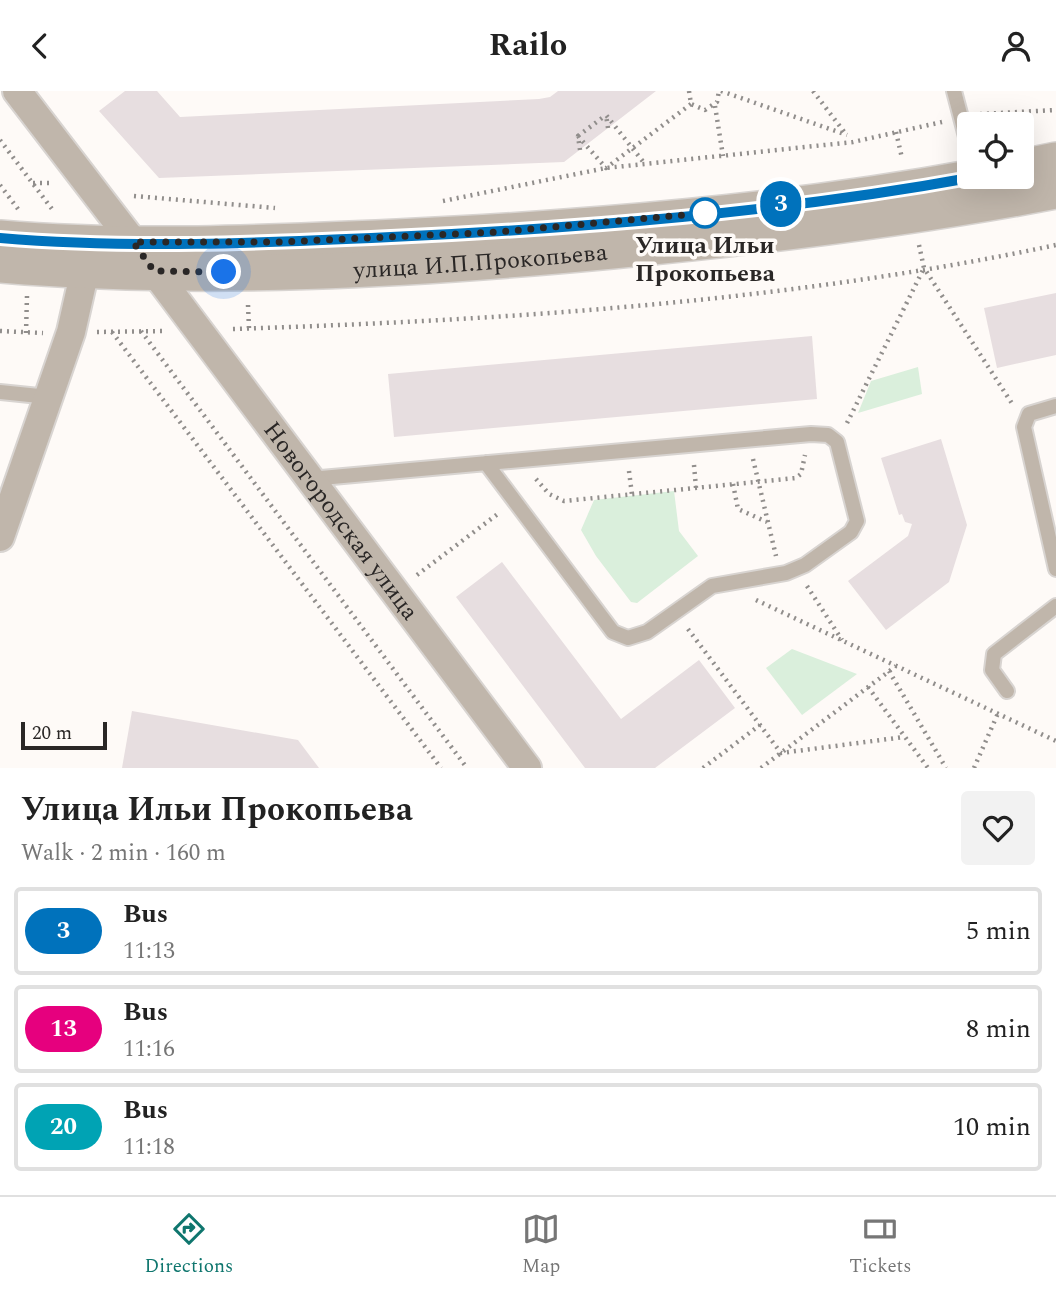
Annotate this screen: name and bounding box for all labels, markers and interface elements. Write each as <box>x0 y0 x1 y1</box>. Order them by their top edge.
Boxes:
text: Railo <box>489 21 567 70</box>
icon: back <box>21 27 59 65</box>
icon: person <box>997 27 1035 65</box>
map controls <box>957 112 1034 189</box>
button: locate <box>957 112 1034 189</box>
line badge: 3 <box>758 181 804 227</box>
text: 3 <box>774 186 788 222</box>
marker: Улица Ильи Прокопьева <box>690 198 720 228</box>
place label: Улица Ильи Прокопьева <box>635 228 776 292</box>
street label: улица И.П.Прокопьева <box>352 234 609 289</box>
your location <box>206 254 241 289</box>
street label: Новогородская улица <box>254 414 427 628</box>
scale bar <box>21 719 107 751</box>
text: 20 m <box>32 719 72 748</box>
text: Улица Ильи Прокопьева <box>21 785 413 835</box>
button: heart <box>961 791 1035 865</box>
text: Walk · 2 min · 160 m <box>21 836 226 871</box>
text: Bus <box>123 894 168 934</box>
text: 5 min <box>966 911 1031 951</box>
text: 3 <box>57 913 70 949</box>
text: 11:13 <box>123 934 175 969</box>
text: Bus <box>123 992 168 1032</box>
text: 8 min <box>966 1009 1031 1049</box>
text: 13 <box>50 1011 77 1047</box>
text: 11:16 <box>123 1032 175 1067</box>
text: Bus <box>123 1090 168 1130</box>
text: 10 min <box>953 1107 1031 1147</box>
text: 20 <box>50 1109 77 1145</box>
text: 11:18 <box>123 1130 175 1165</box>
tab: Directions <box>144 1210 233 1281</box>
tab: Map <box>522 1210 560 1281</box>
tab: Tickets <box>849 1210 912 1281</box>

